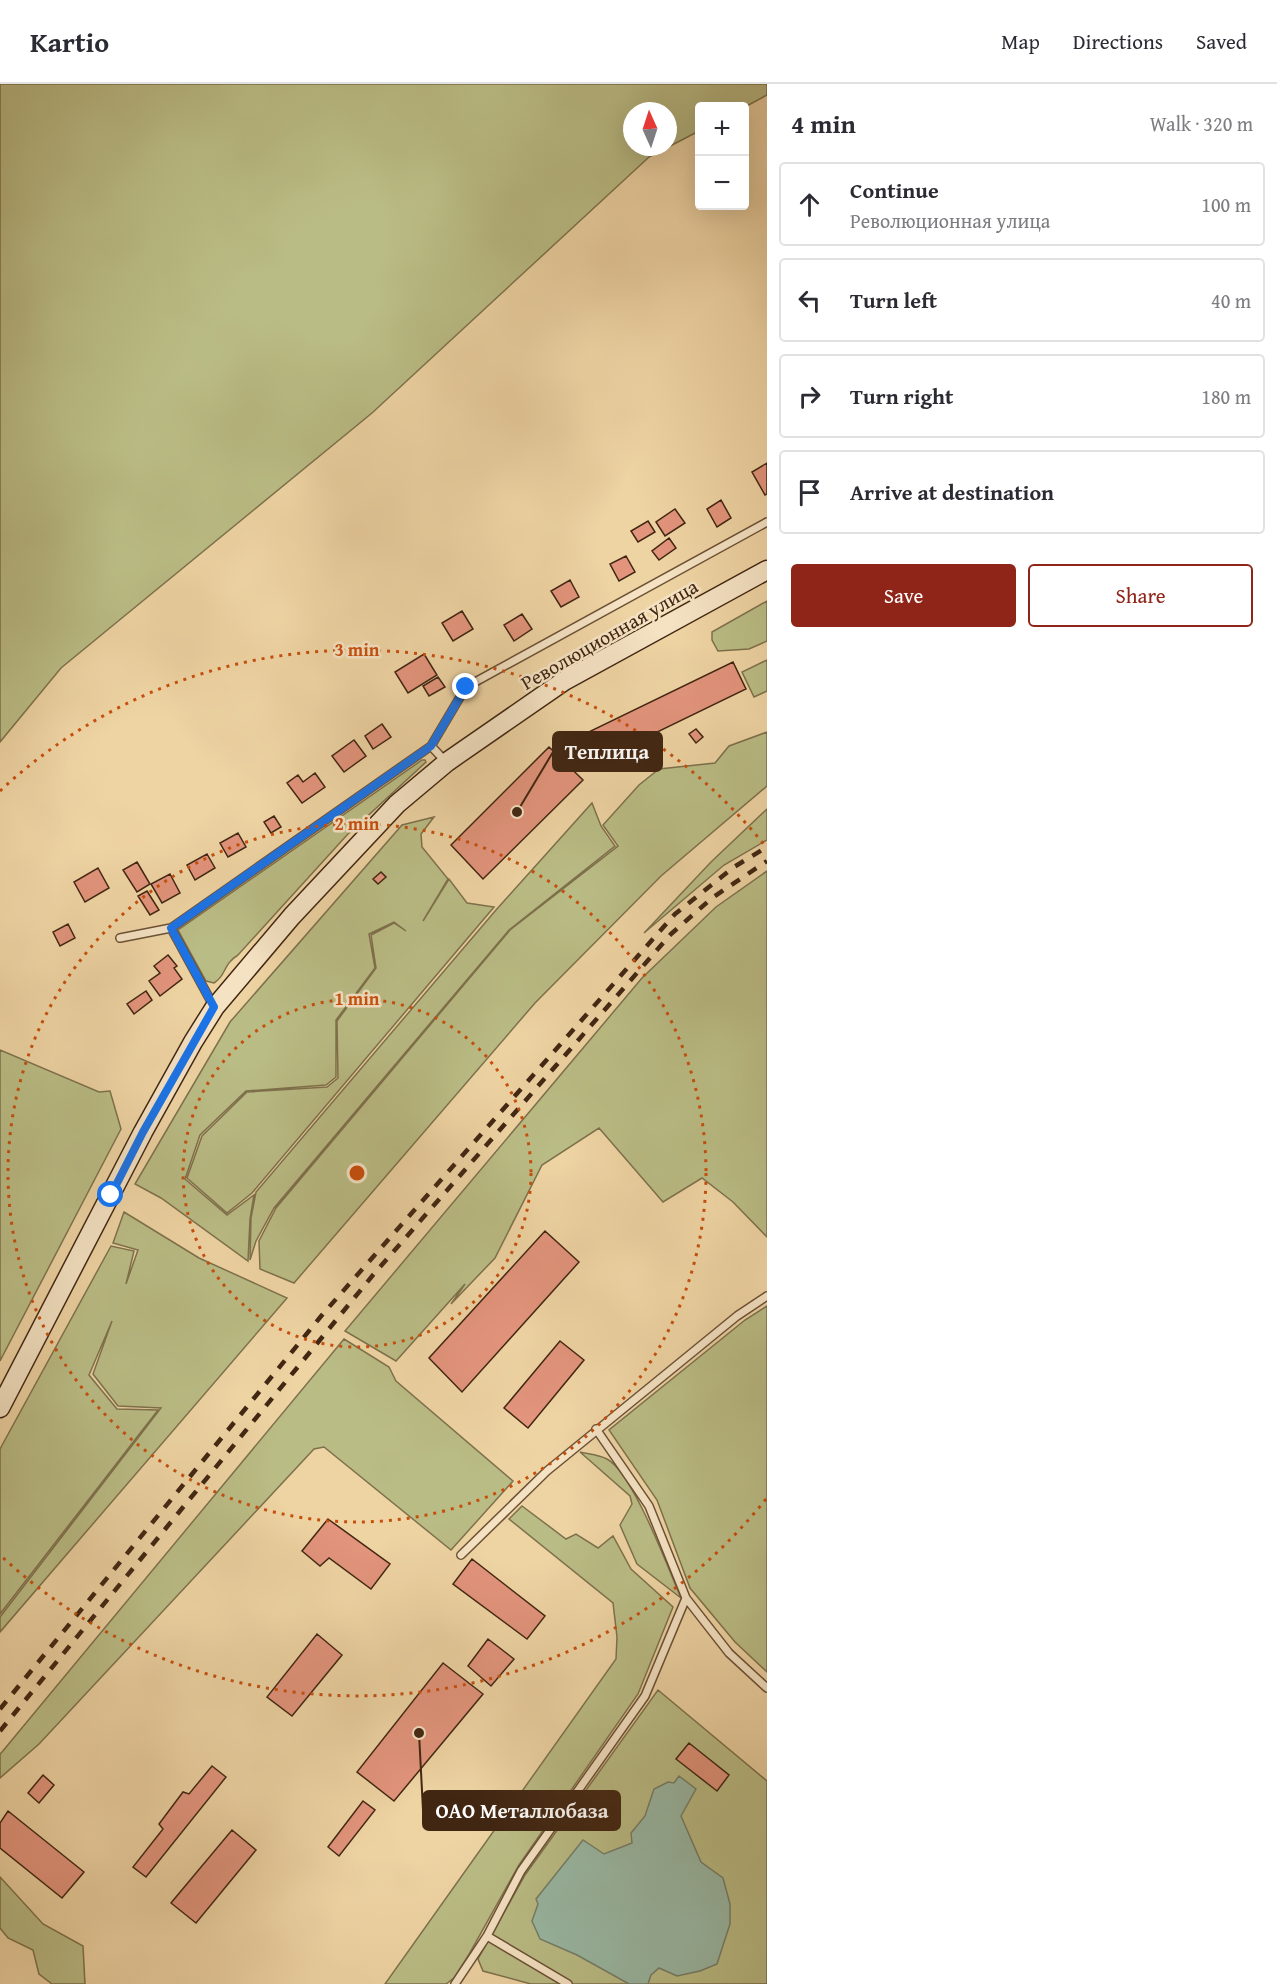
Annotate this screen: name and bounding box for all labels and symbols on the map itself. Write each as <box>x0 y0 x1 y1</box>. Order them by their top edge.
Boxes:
north arrow <box>623 102 677 156</box>
street label: Революционная улица <box>515 571 703 697</box>
text: 3 min <box>335 636 380 663</box>
route end <box>452 673 478 699</box>
callout: Теплица <box>553 732 662 771</box>
text: Теплица <box>565 736 650 767</box>
text: 2 min <box>335 810 380 837</box>
text: 1 min <box>335 985 380 1012</box>
centre of rings <box>347 1163 367 1183</box>
route start <box>97 1181 123 1207</box>
callout: ОАО Металлобаза <box>423 1791 620 1830</box>
text: ОАО Металлобаза <box>435 1795 609 1826</box>

